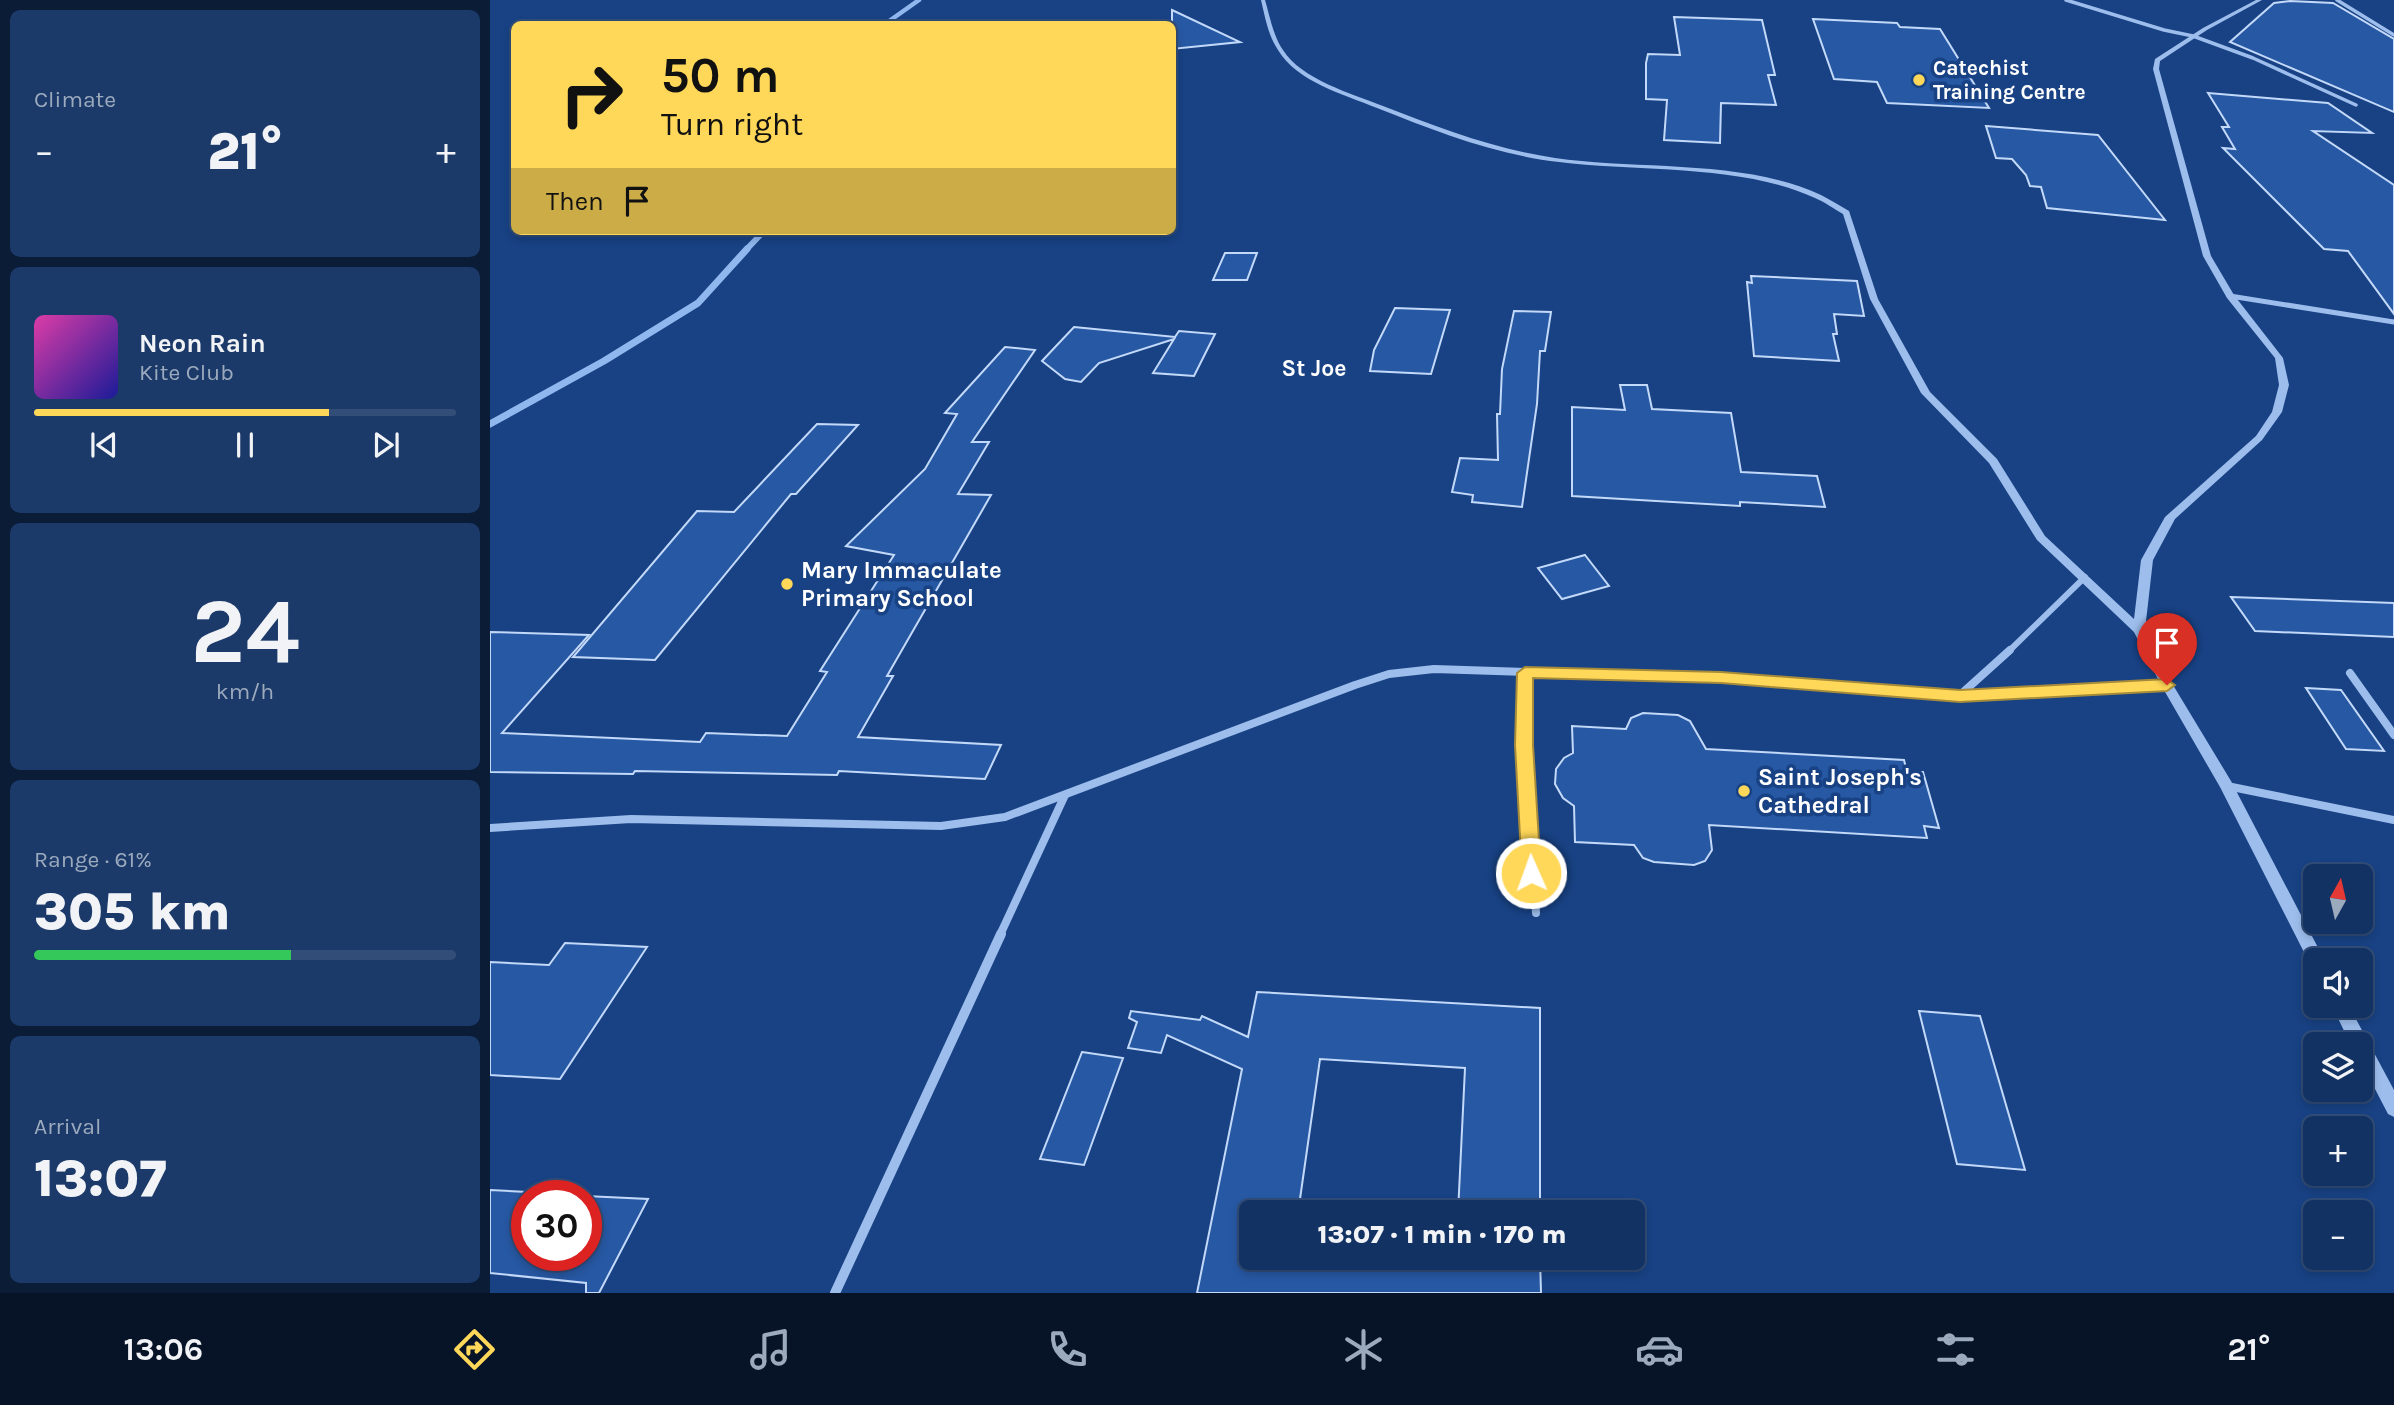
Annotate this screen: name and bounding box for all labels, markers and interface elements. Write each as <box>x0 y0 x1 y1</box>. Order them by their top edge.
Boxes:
text: 50 m <box>661 47 779 104</box>
icon: right <box>546 49 637 140</box>
place label: Catechist Training Centre <box>1933 56 2086 104</box>
marker: Catechist Training Centre <box>1911 72 1927 88</box>
text: Climate <box>34 86 116 113</box>
text: Turn right <box>661 106 803 143</box>
text: 21° <box>207 121 283 182</box>
text: − <box>34 129 54 174</box>
text: + <box>436 129 456 174</box>
icon: arrive <box>618 182 656 220</box>
text: Then <box>546 186 604 217</box>
text: Neon Rain <box>139 328 266 359</box>
district label: St Joe <box>1282 355 1346 382</box>
text: Kite Club <box>139 359 234 386</box>
icon: previous <box>85 426 123 464</box>
icon: pause <box>226 426 264 464</box>
icon: next <box>367 426 405 464</box>
place label: Mary Immaculate Primary School <box>801 556 1002 612</box>
marker: Mary Immaculate Primary School <box>779 576 795 592</box>
text: 24 <box>190 579 300 685</box>
pin <box>2137 613 2197 685</box>
icon: arrive <box>2148 624 2186 662</box>
text: km/h <box>216 678 274 705</box>
place label: Saint Joseph's Cathedral <box>1758 763 1922 819</box>
marker: Saint Joseph's Cathedral <box>1736 783 1752 799</box>
position arrow <box>1494 836 1568 910</box>
text: Range · 61% <box>34 846 152 873</box>
north arrow <box>2303 864 2373 934</box>
map controls <box>2303 864 2373 1270</box>
text: 305 km <box>34 881 231 942</box>
button: sound <box>2303 948 2373 1018</box>
button: layers <box>2303 1032 2373 1102</box>
text: Arrival <box>34 1113 101 1140</box>
button: + <box>2303 1116 2373 1186</box>
text: 13:07 <box>34 1148 167 1209</box>
speed limit sign: 30 <box>511 1180 602 1271</box>
button: − <box>2303 1200 2373 1270</box>
text: 13:07 · 1 min · 170 m <box>1318 1219 1566 1250</box>
icon: directions <box>450 1325 499 1374</box>
icon: music <box>746 1325 795 1374</box>
icon: phone <box>1043 1325 1092 1374</box>
icon: climate <box>1339 1325 1388 1374</box>
icon: car <box>1635 1325 1684 1374</box>
icon: filters <box>1931 1325 1980 1374</box>
text: 13:06 <box>124 1331 203 1368</box>
text: 21° <box>2227 1331 2270 1368</box>

